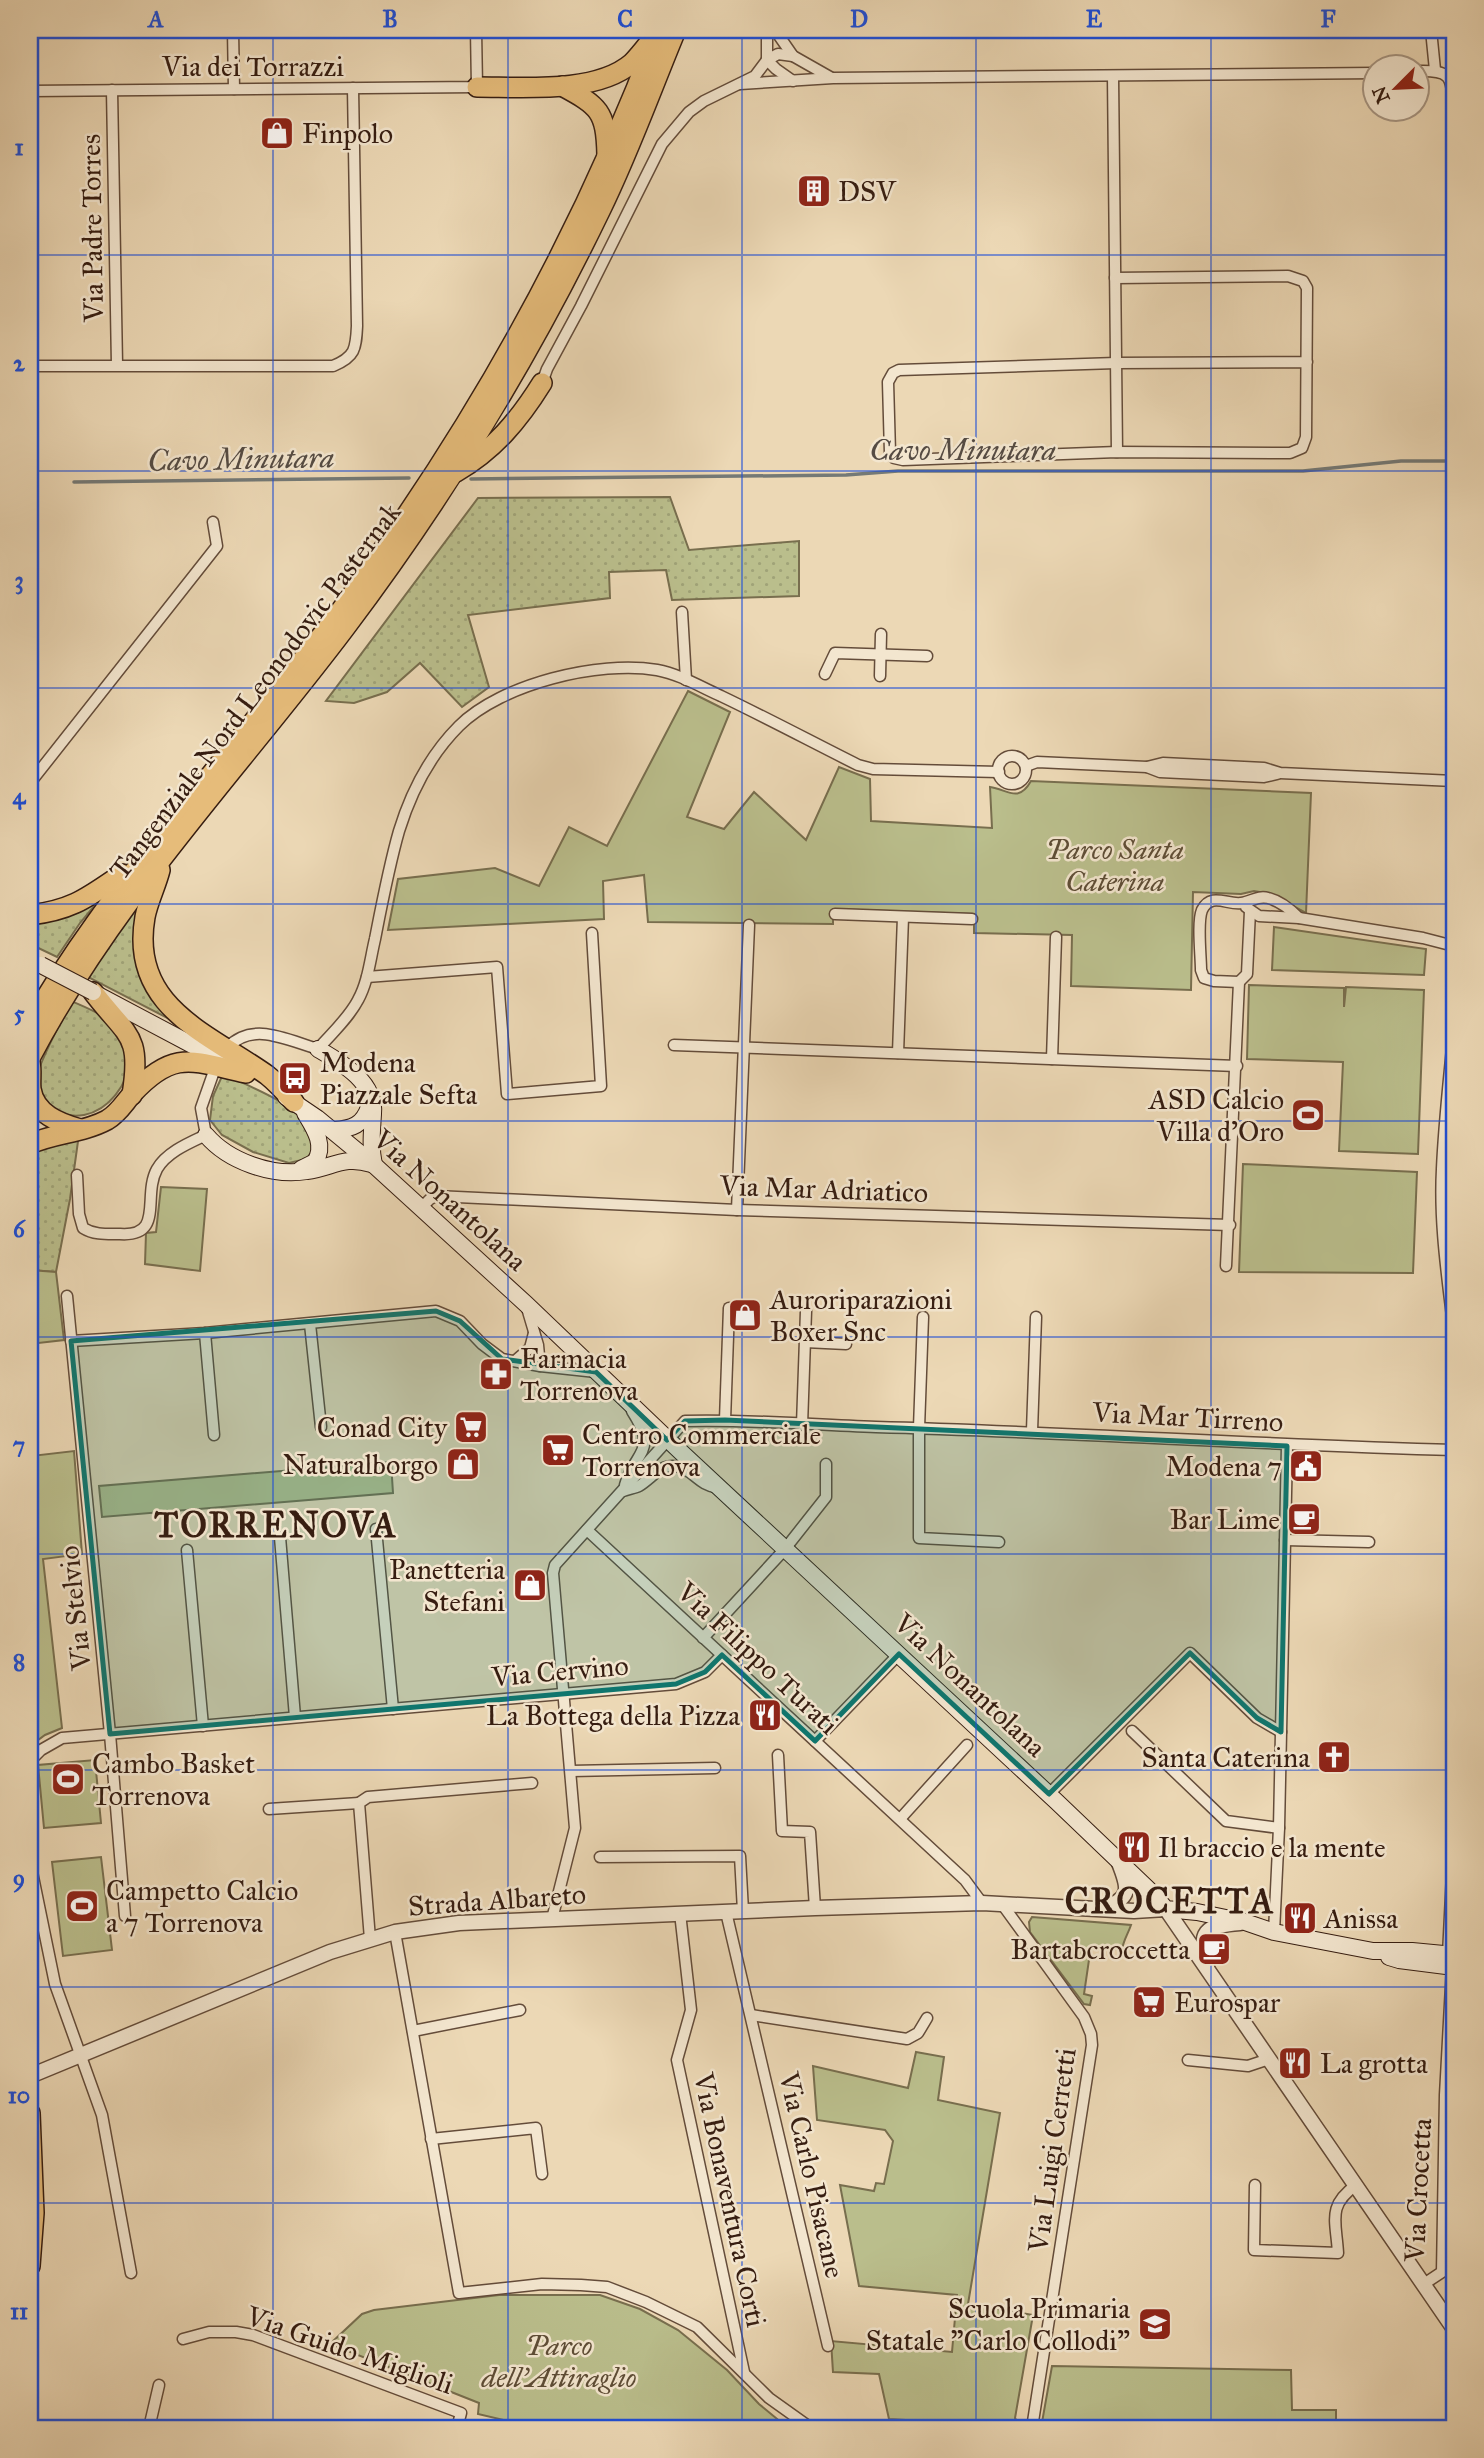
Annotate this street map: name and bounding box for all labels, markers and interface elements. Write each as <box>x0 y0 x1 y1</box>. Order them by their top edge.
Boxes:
text: A <box>146 5 164 33</box>
text: B <box>382 5 398 33</box>
text: C <box>617 5 633 33</box>
text: D <box>850 5 868 33</box>
text: E <box>1086 5 1103 33</box>
text: F <box>1320 5 1336 33</box>
street label: Via dei Torrazzi <box>161 49 344 84</box>
north arrow <box>1362 52 1432 122</box>
text: N <box>1367 83 1395 107</box>
shop icon: Finpolo <box>258 114 296 152</box>
place label: Finpolo <box>302 116 393 151</box>
text: 1 <box>14 133 24 161</box>
street label: Via Padre Torres <box>73 134 111 323</box>
building icon: DSV <box>795 172 833 210</box>
place label: DSV <box>838 174 897 209</box>
text: 2 <box>13 349 25 377</box>
water label: Cavo Minutara <box>870 432 1056 468</box>
water label: Cavo Minutara <box>147 439 335 479</box>
street label: Tangenziale Nord Leonodovic Pasternak <box>102 496 408 886</box>
text: 3 <box>14 566 24 595</box>
text: 4 <box>13 782 27 810</box>
park label: Parco Santa Caterina <box>1046 832 1184 899</box>
text: 5 <box>14 999 25 1027</box>
place label: Modena Piazzale Sefta <box>320 1045 478 1112</box>
bus stop icon: Modena Piazzale Sefta <box>276 1059 314 1097</box>
place label: ASD Calcio Villa d'Oro <box>1148 1082 1284 1149</box>
sports icon: ASD Calcio Villa d'Oro <box>1289 1096 1327 1134</box>
street label: Via Nonantolana <box>365 1121 534 1278</box>
street label: Via Mar Adriatico <box>718 1168 929 1210</box>
text: 6 <box>13 1215 26 1243</box>
place label: Auroriparazioni Boxer Snc <box>769 1282 952 1349</box>
shop icon: Auroriparazioni Boxer Snc <box>726 1296 764 1334</box>
place label: Farmacia Torrenova <box>520 1341 638 1408</box>
pharmacy icon: Farmacia Torrenova <box>477 1355 515 1393</box>
street label: Via Mar Tirreno <box>1091 1394 1284 1439</box>
supermarket icon: Conad City <box>452 1408 490 1446</box>
place label: Conad City <box>317 1410 448 1445</box>
place label: Centro Commerciale Torrenova <box>582 1417 821 1484</box>
text: 7 <box>13 1431 25 1459</box>
supermarket icon: Centro Commerciale Torrenova <box>539 1431 577 1469</box>
shop icon: Naturalborgo <box>444 1445 482 1483</box>
place label: Naturalborgo <box>283 1447 438 1482</box>
public building icon: Modena 7 <box>1287 1447 1325 1485</box>
place label: Modena 7 <box>1165 1449 1282 1484</box>
cafe icon: Bar Lime <box>1285 1500 1323 1538</box>
place label: Bar Lime <box>1170 1502 1280 1537</box>
district label: TORRENOVA <box>154 1504 398 1547</box>
street label: Via Stelvio <box>51 1544 99 1673</box>
place label: Panetteria Stefani <box>389 1552 505 1619</box>
shop icon: Panetteria Stefani <box>511 1566 549 1604</box>
street label: Via Filippo Turati <box>669 1573 846 1742</box>
street label: Via Nonantolana <box>886 1605 1053 1764</box>
text: 8 <box>13 1648 25 1676</box>
street label: Via Cervino <box>489 1648 630 1695</box>
restaurant icon: La Bottega della Pizza <box>746 1696 784 1734</box>
place label: La Bottega della Pizza <box>486 1698 740 1733</box>
church icon: Santa Caterina <box>1315 1738 1353 1776</box>
place label: Santa Caterina <box>1142 1740 1310 1775</box>
place label: Cambo Basket Torrenova <box>92 1746 255 1813</box>
sports icon: Cambo Basket Torrenova <box>49 1760 87 1798</box>
restaurant icon: Il braccio e la mente <box>1115 1828 1153 1866</box>
place label: Il braccio e la mente <box>1158 1830 1386 1865</box>
text: 9 <box>13 1864 25 1893</box>
place label: Campetto Calcio a 7 Torrenova <box>106 1873 298 1940</box>
street label: Strada Albareto <box>407 1876 587 1924</box>
district label: CROCETTA <box>1065 1880 1275 1923</box>
sports icon: Campetto Calcio a 7 Torrenova <box>63 1887 101 1925</box>
restaurant icon: Anissa <box>1281 1899 1319 1937</box>
place label: Anissa <box>1323 1901 1398 1936</box>
cafe icon: Bartabcroccetta <box>1195 1930 1233 1968</box>
place label: Bartabcroccetta <box>1010 1932 1190 1967</box>
supermarket icon: Eurospar <box>1130 1983 1168 2021</box>
place label: Eurospar <box>1174 1985 1281 2020</box>
restaurant icon: La grotta <box>1276 2044 1314 2082</box>
street label: Via Luigi Cerretti <box>1020 2045 1084 2255</box>
place label: La grotta <box>1320 2046 1428 2081</box>
street label: Via Carlo Pisacane <box>771 2068 853 2281</box>
street label: Via Bonaventura Corti <box>686 2069 774 2331</box>
text: 10 <box>8 2081 30 2109</box>
street label: Via Crocetta <box>1397 2117 1439 2264</box>
place label: Scuola Primaria Statale "Carlo Collodi" <box>866 2291 1130 2358</box>
text: 11 <box>10 2297 28 2325</box>
street label: Via Guido Miglioli <box>241 2298 458 2402</box>
school or university icon: Scuola Primaria Statale "Carlo Collodi" <box>1136 2305 1174 2343</box>
park label: Parco dell'Attiraglio <box>481 2328 637 2395</box>

